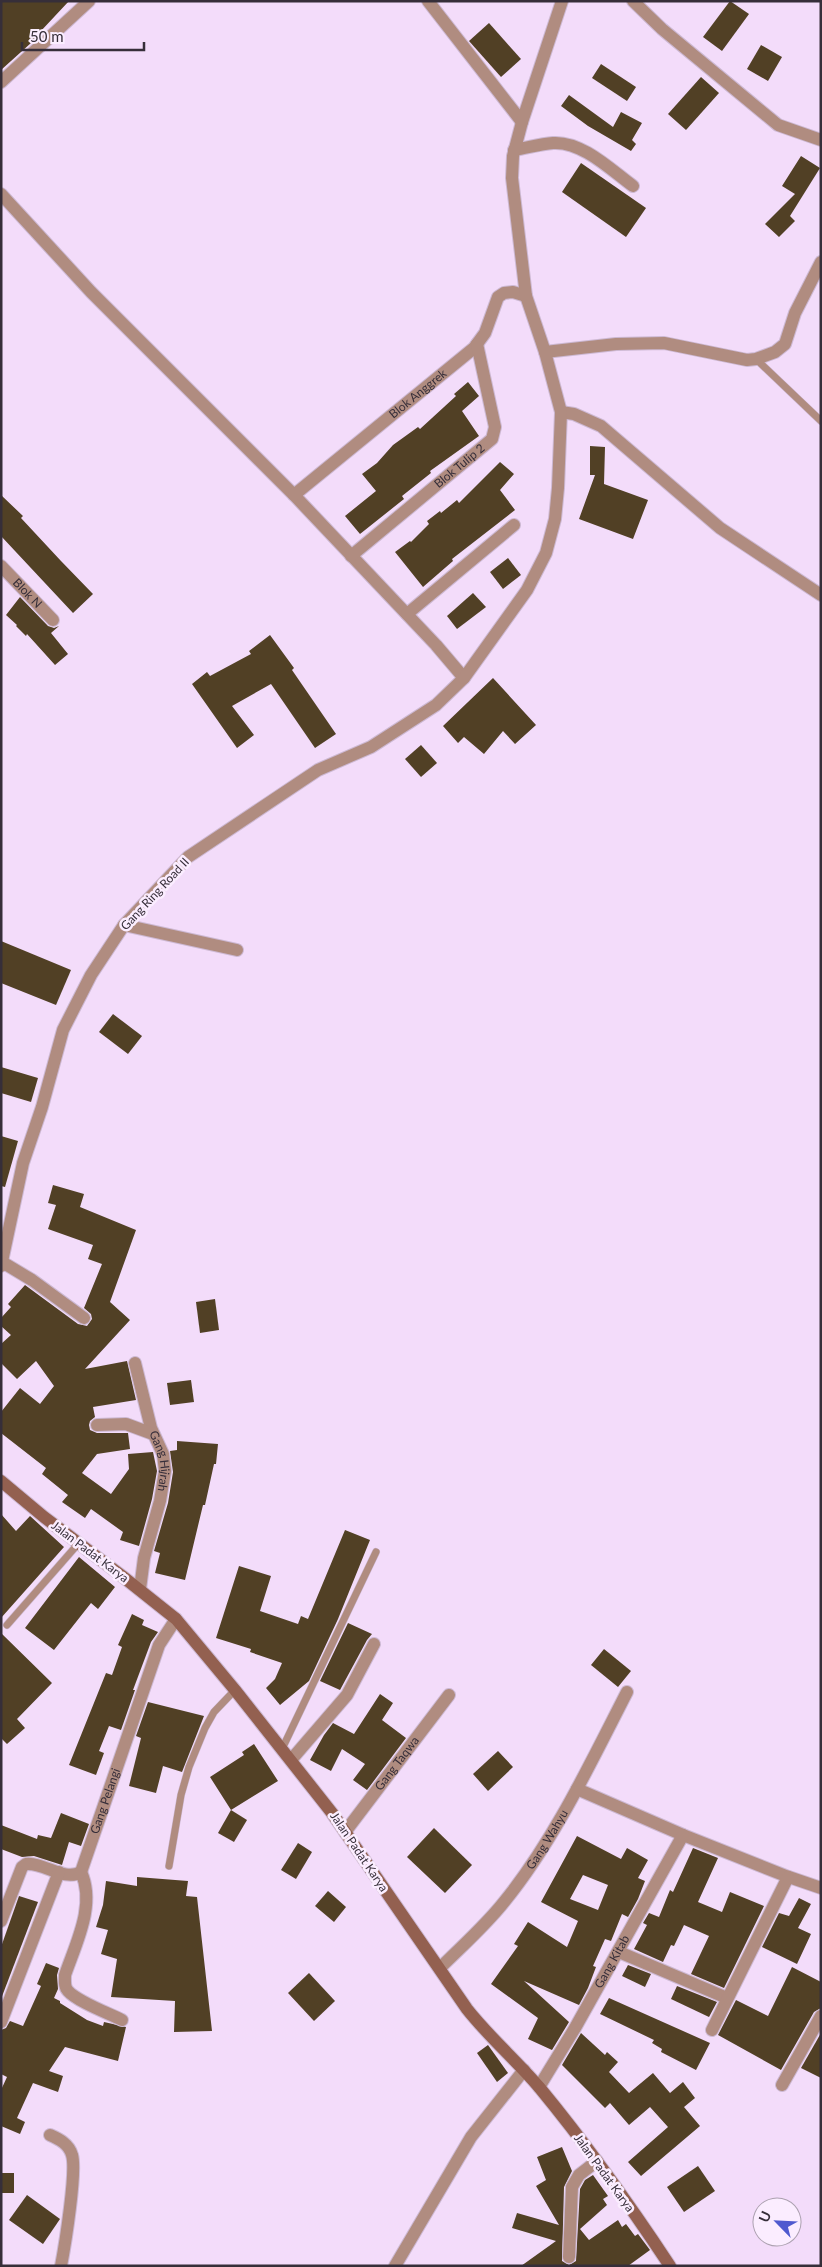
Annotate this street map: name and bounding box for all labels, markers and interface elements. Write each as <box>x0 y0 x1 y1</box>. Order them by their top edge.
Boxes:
scale bar <box>22 20 145 52</box>
text: 50 m <box>30 27 64 45</box>
street label: Blok Anggrek <box>386 365 450 421</box>
street label: Blok Tulip 2 <box>431 440 488 491</box>
street label: Blok N <box>10 575 45 611</box>
street label: Gang Ring Road II <box>117 854 192 933</box>
street label: Gang Hijrah <box>146 1428 173 1493</box>
street label: Jalan Padat Karya <box>49 1518 132 1585</box>
street label: Gang Taqwa <box>371 1733 422 1793</box>
street label: Gang Pelangi <box>87 1766 123 1836</box>
street label: Gang Wahyu <box>523 1807 571 1872</box>
street label: Jalan Padat Karya <box>327 1809 392 1894</box>
street label: Gang Kitab <box>591 1932 633 1991</box>
street label: Jalan Padat Karya <box>571 2131 638 2215</box>
north arrow <box>752 2197 802 2247</box>
text: U <box>755 2208 775 2225</box>

